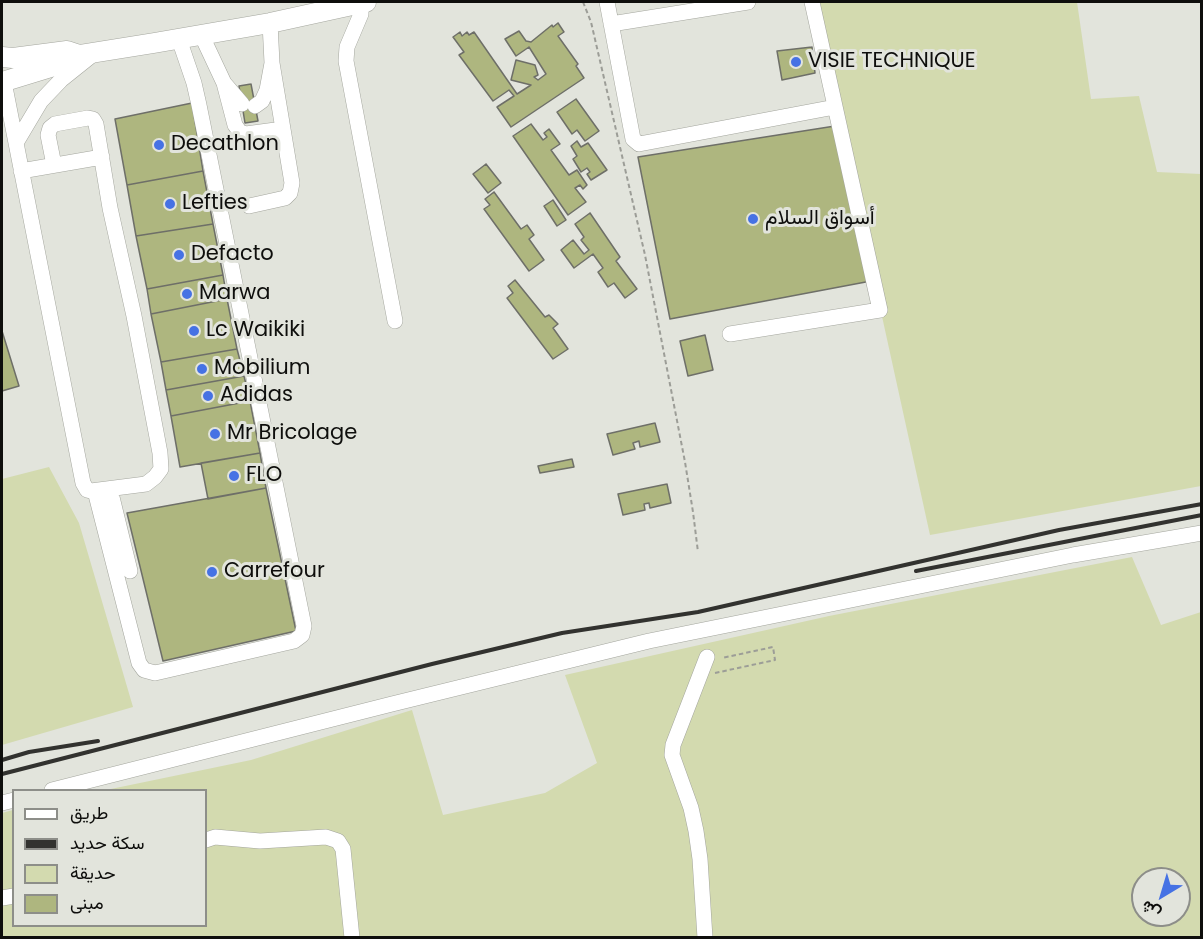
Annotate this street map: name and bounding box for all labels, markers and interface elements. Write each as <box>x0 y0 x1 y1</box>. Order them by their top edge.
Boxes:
place label: VISIE TECHNIQUE <box>808 49 976 75</box>
marker: VISIE TECHNIQUE <box>789 55 803 69</box>
place label: Decathlon <box>171 132 279 158</box>
marker: Decathlon <box>152 138 166 152</box>
place label: Lefties <box>182 191 248 217</box>
marker: Lefties <box>163 197 177 211</box>
place label: أسواق السلام <box>765 206 875 232</box>
marker: أسواق السلام <box>746 212 760 226</box>
place label: Defacto <box>191 242 274 268</box>
marker: Defacto <box>172 248 186 262</box>
place label: Marwa <box>199 281 271 307</box>
marker: Marwa <box>180 287 194 301</box>
place label: Lc Waikiki <box>206 318 305 344</box>
marker: Lc Waikiki <box>187 324 201 338</box>
place label: Mobilium <box>214 356 310 382</box>
marker: Mobilium <box>195 362 209 376</box>
place label: Adidas <box>220 383 293 409</box>
marker: Adidas <box>201 389 215 403</box>
place label: Mr Bricolage <box>227 421 357 447</box>
marker: Mr Bricolage <box>208 427 222 441</box>
place label: FLO <box>246 463 282 489</box>
marker: FLO <box>227 469 241 483</box>
place label: Carrefour <box>224 559 325 585</box>
marker: Carrefour <box>205 565 219 579</box>
legend <box>12 789 207 927</box>
text: طريق <box>70 800 108 825</box>
text: سكة حديد <box>70 830 144 855</box>
text: حديقة <box>70 860 116 885</box>
north arrow <box>1131 867 1191 927</box>
text: مبنى <box>70 890 104 915</box>
text: ش <box>1136 895 1166 925</box>

